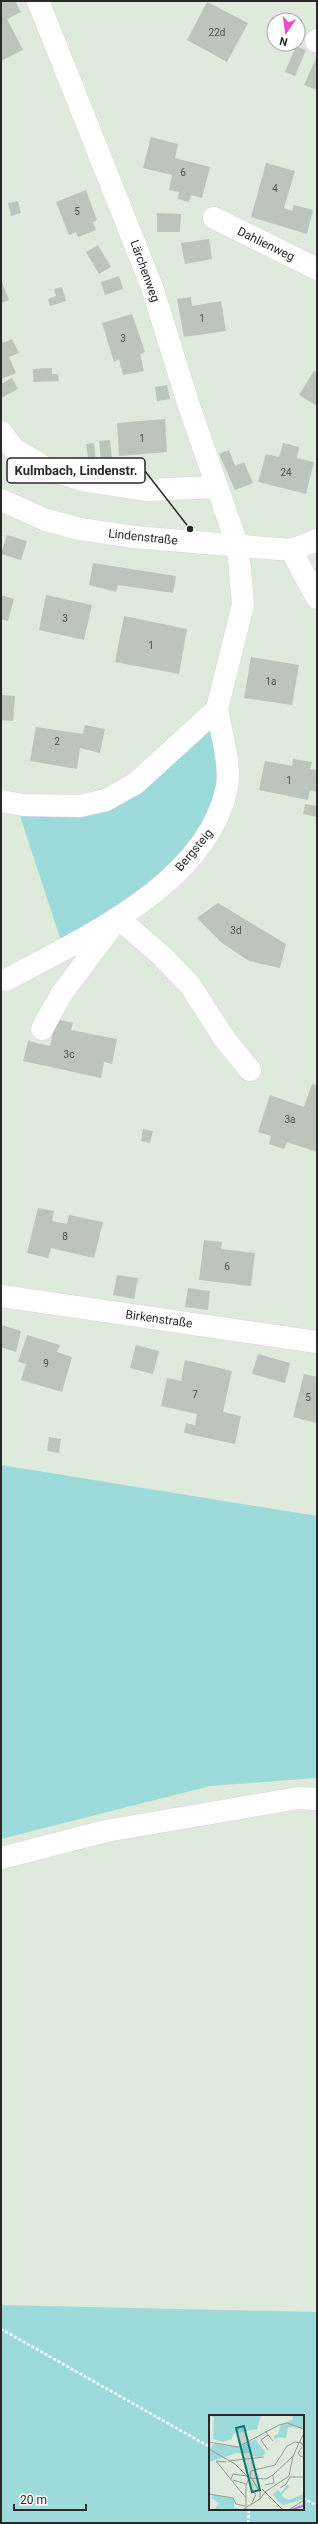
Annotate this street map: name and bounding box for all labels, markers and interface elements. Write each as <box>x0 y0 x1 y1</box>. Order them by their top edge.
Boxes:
north arrow <box>266 12 306 52</box>
house number: 22d <box>209 27 225 38</box>
text: N <box>278 34 289 48</box>
house number: 6 <box>180 167 186 178</box>
house number: 4 <box>272 183 278 194</box>
house number: 5 <box>74 206 80 217</box>
street label: Dahlienweg <box>235 224 297 264</box>
street label: Lärchenweg <box>127 238 163 304</box>
house number: 1 <box>199 313 205 324</box>
house number: 3 <box>120 333 126 344</box>
house number: 1 <box>139 433 145 444</box>
callout: Kulmbach, Lindenstr. <box>7 458 145 483</box>
text: Kulmbach, Lindenstr. <box>15 463 137 478</box>
house number: 24 <box>280 467 292 478</box>
street label: Lindenstraße <box>108 526 178 548</box>
house number: 3 <box>62 613 68 624</box>
house number: 1 <box>148 640 154 651</box>
house number: 1a <box>265 676 277 687</box>
house number: 2 <box>54 736 60 747</box>
house number: 1 <box>286 775 292 786</box>
street label: Bergsteig <box>172 826 216 874</box>
house number: 3d <box>230 925 242 936</box>
house number: 3c <box>64 1049 74 1060</box>
house number: 3a <box>284 1114 296 1125</box>
house number: 8 <box>62 1231 68 1242</box>
house number: 6 <box>224 1261 230 1272</box>
street label: Birkenstraße <box>125 1307 193 1331</box>
house number: 9 <box>43 1358 49 1369</box>
house number: 7 <box>192 1389 198 1400</box>
house number: 5 <box>305 1392 311 1403</box>
inset map <box>209 2415 304 2510</box>
scale bar <box>14 2486 86 2512</box>
text: 20 m <box>20 2493 47 2507</box>

